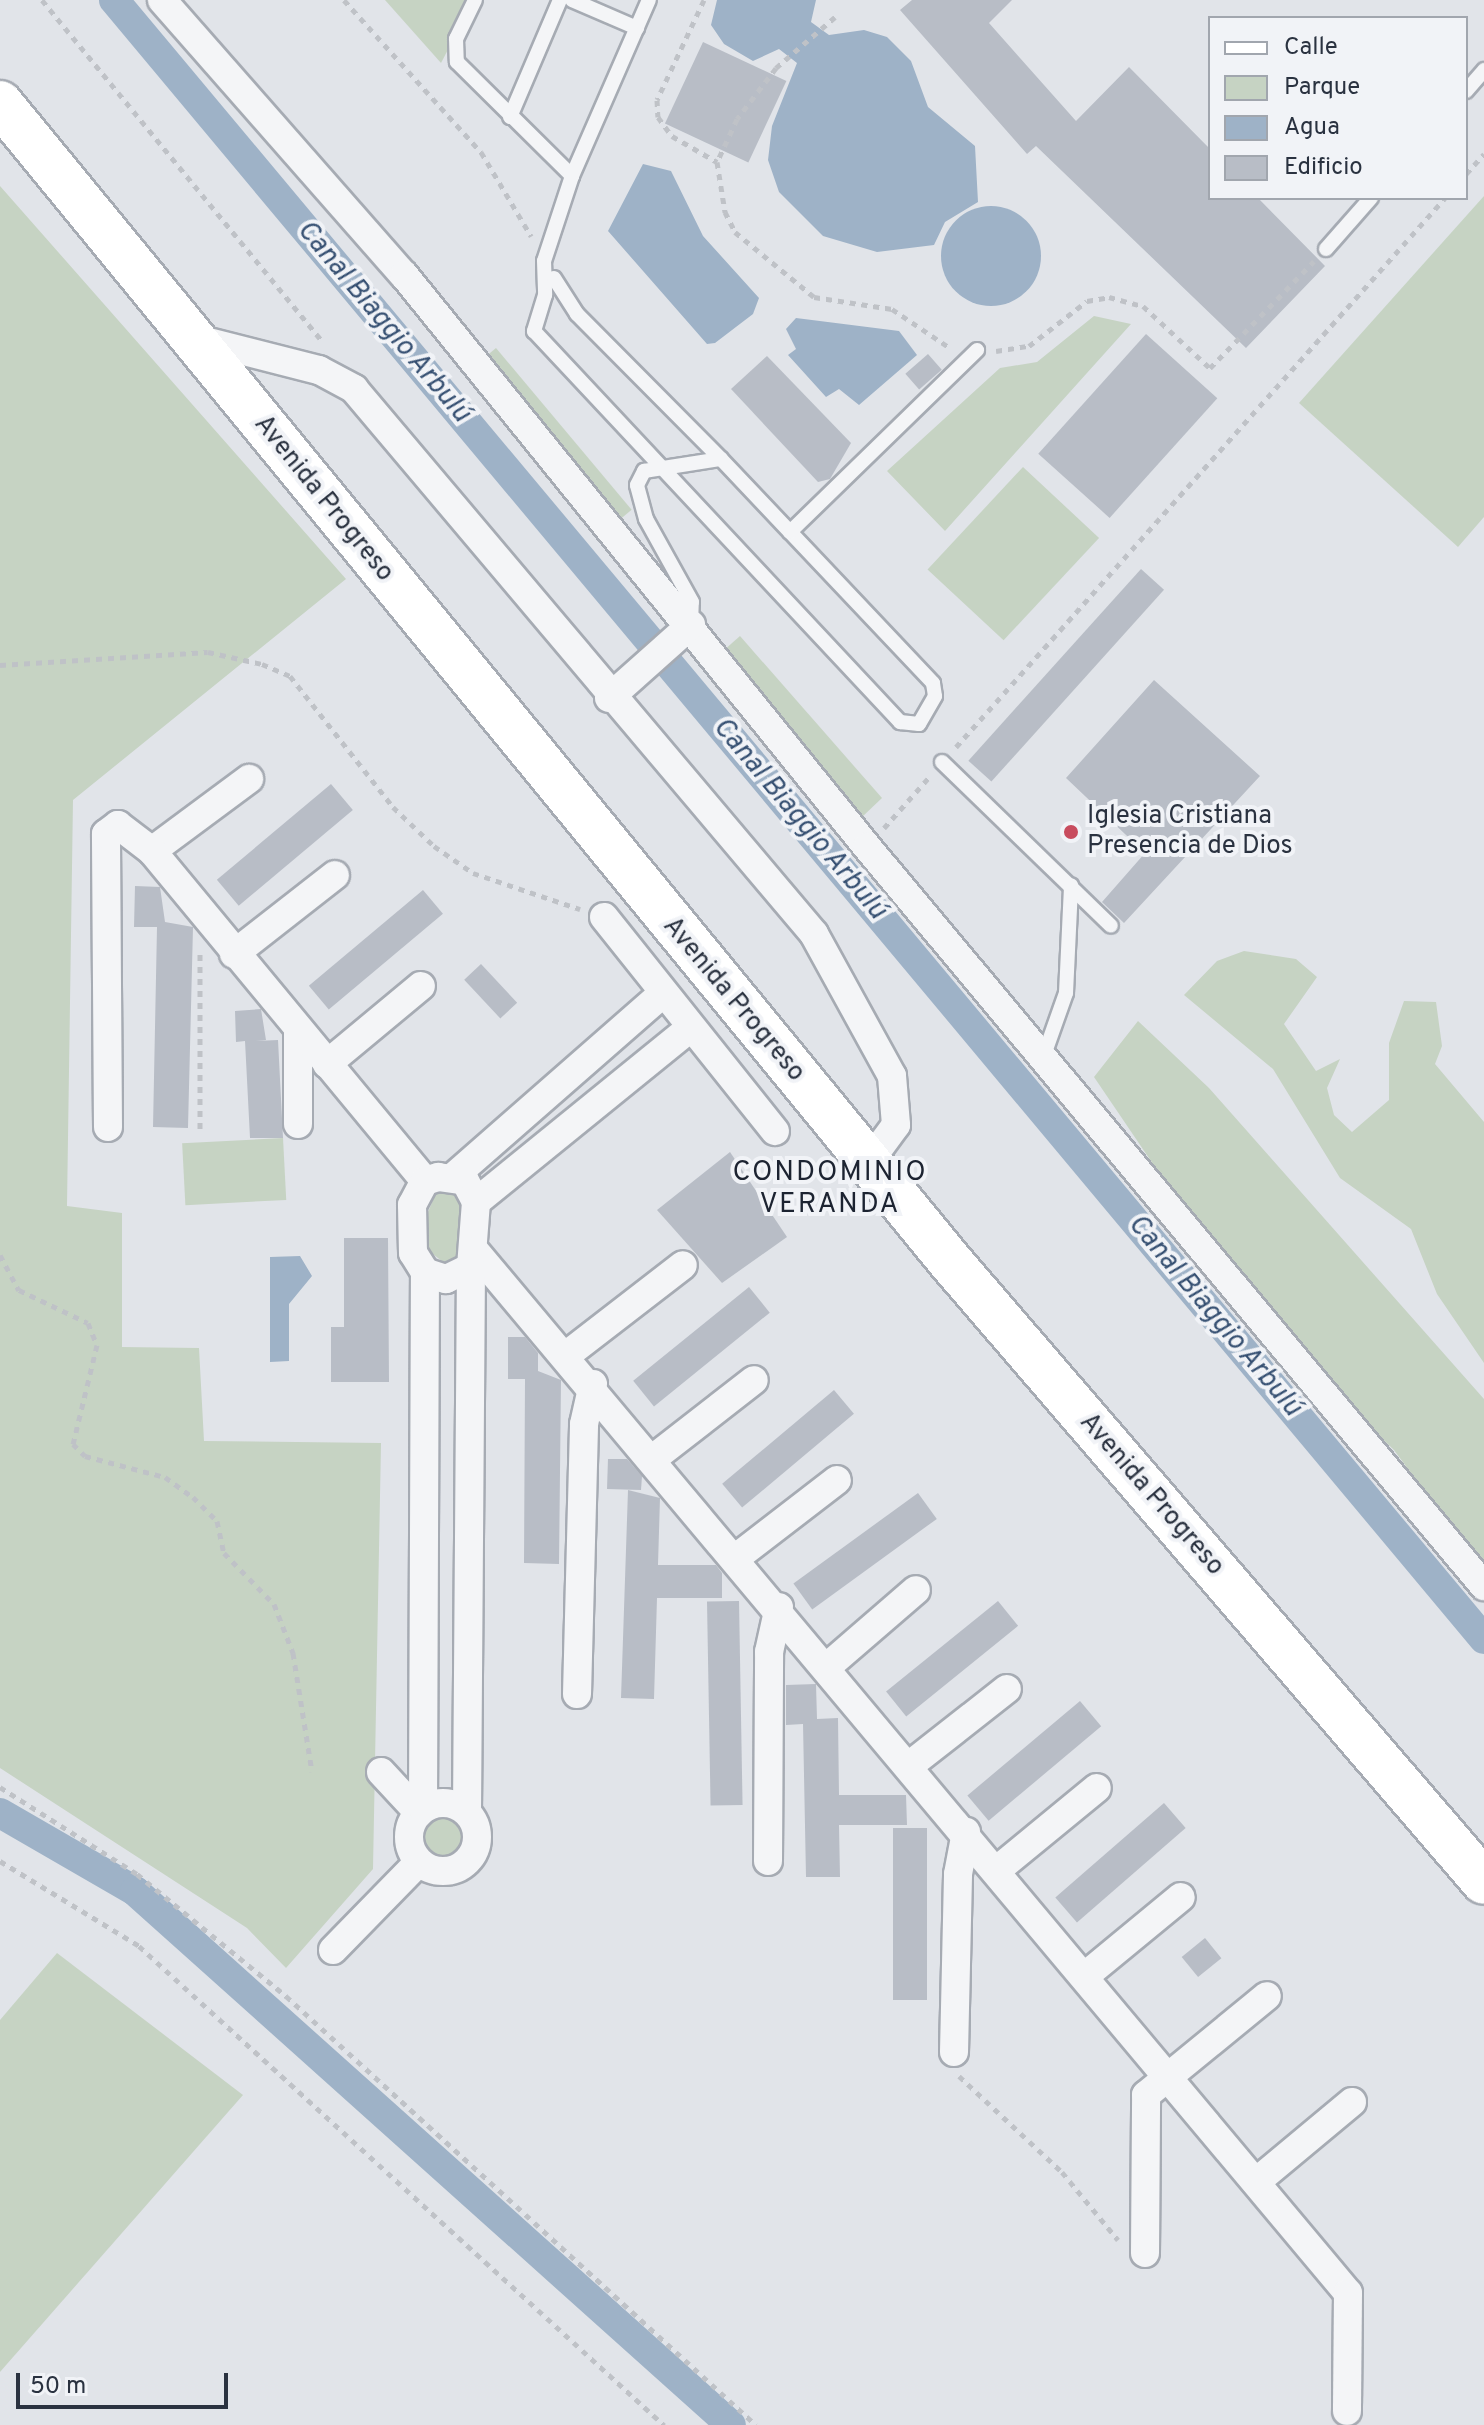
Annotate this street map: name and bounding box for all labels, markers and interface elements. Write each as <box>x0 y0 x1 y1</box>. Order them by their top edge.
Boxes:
legend <box>1208 16 1468 200</box>
text: Calle <box>1284 33 1338 63</box>
text: Parque <box>1284 73 1360 103</box>
text: Agua <box>1284 113 1340 143</box>
text: Edificio <box>1284 153 1363 183</box>
water label: Canal Biaggio Arbulú <box>288 214 478 430</box>
street label: Avenida Progreso <box>246 410 400 588</box>
water label: Canal Biaggio Arbulú <box>704 711 894 927</box>
place label: Iglesia Cristiana Presencia de Dios <box>1087 801 1293 862</box>
marker: Iglesia Cristiana Presencia de Dios <box>1062 823 1080 841</box>
street label: Avenida Progreso <box>655 912 811 1088</box>
district label: CONDOMINIO VERANDA <box>732 1156 928 1222</box>
water label: Canal Biaggio Arbulú <box>1119 1208 1309 1424</box>
street label: Avenida Progreso <box>1072 1408 1230 1582</box>
scale bar <box>20 2357 232 2407</box>
text: 50 m <box>30 2372 86 2402</box>

